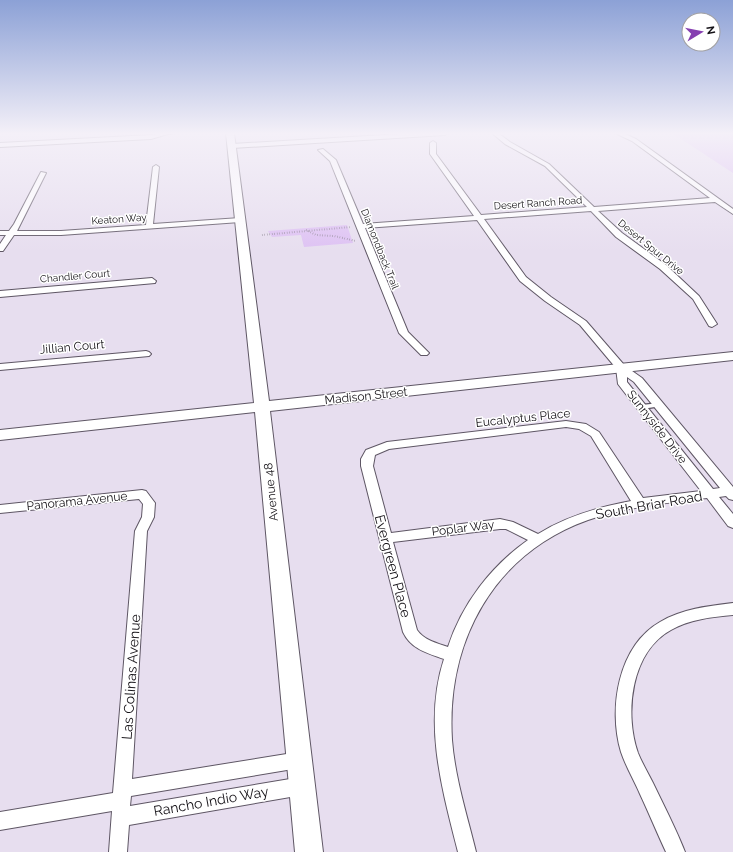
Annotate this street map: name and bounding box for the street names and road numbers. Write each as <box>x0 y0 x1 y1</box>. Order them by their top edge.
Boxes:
street label: Desert Ranch Road <box>493 194 583 212</box>
street label: Diamondback Trail <box>359 207 401 291</box>
street label: Keaton Way <box>91 212 148 226</box>
street label: Desert Spur Drive <box>616 217 686 277</box>
street label: Chandler Court <box>40 267 111 285</box>
street label: Jillian Court <box>39 337 105 357</box>
street label: Madison Street <box>324 385 408 407</box>
street label: Sunnyside Drive <box>624 388 690 466</box>
street label: Eucalyptus Place <box>475 406 571 430</box>
street label: Avenue 48 <box>261 462 281 522</box>
street label: South Briar Road <box>594 488 704 522</box>
street label: Panorama Avenue <box>26 489 128 513</box>
street label: Evergreen Place <box>372 513 414 619</box>
street label: Poplar Way <box>431 517 496 539</box>
street label: Las Colinas Avenue <box>119 614 143 740</box>
street label: Rancho Indio Way <box>152 783 270 819</box>

